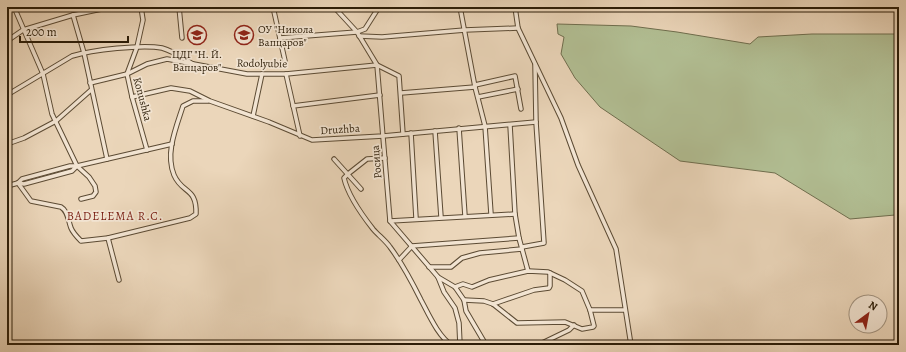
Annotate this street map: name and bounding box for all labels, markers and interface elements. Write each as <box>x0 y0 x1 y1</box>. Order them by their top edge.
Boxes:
scale bar <box>20 18 128 44</box>
place label: ОУ "Никола Вапцаров" <box>258 22 314 50</box>
text: 200 m <box>26 24 57 40</box>
school or university icon: ЦДГ "Н. Й. Вапцаров" <box>186 24 208 46</box>
school or university icon: ОУ "Никола Вапцаров" <box>233 24 255 46</box>
place label: ЦДГ "Н. Й. Вапцаров" <box>172 47 222 75</box>
street label: Rodolyubie <box>237 56 287 71</box>
street label: Konushka <box>129 76 156 123</box>
street label: Druzhba <box>320 121 361 138</box>
street label: Росица <box>367 144 385 179</box>
district label: BADELEMA R.C. <box>67 208 163 224</box>
north arrow <box>848 294 888 334</box>
text: N <box>866 297 880 314</box>

